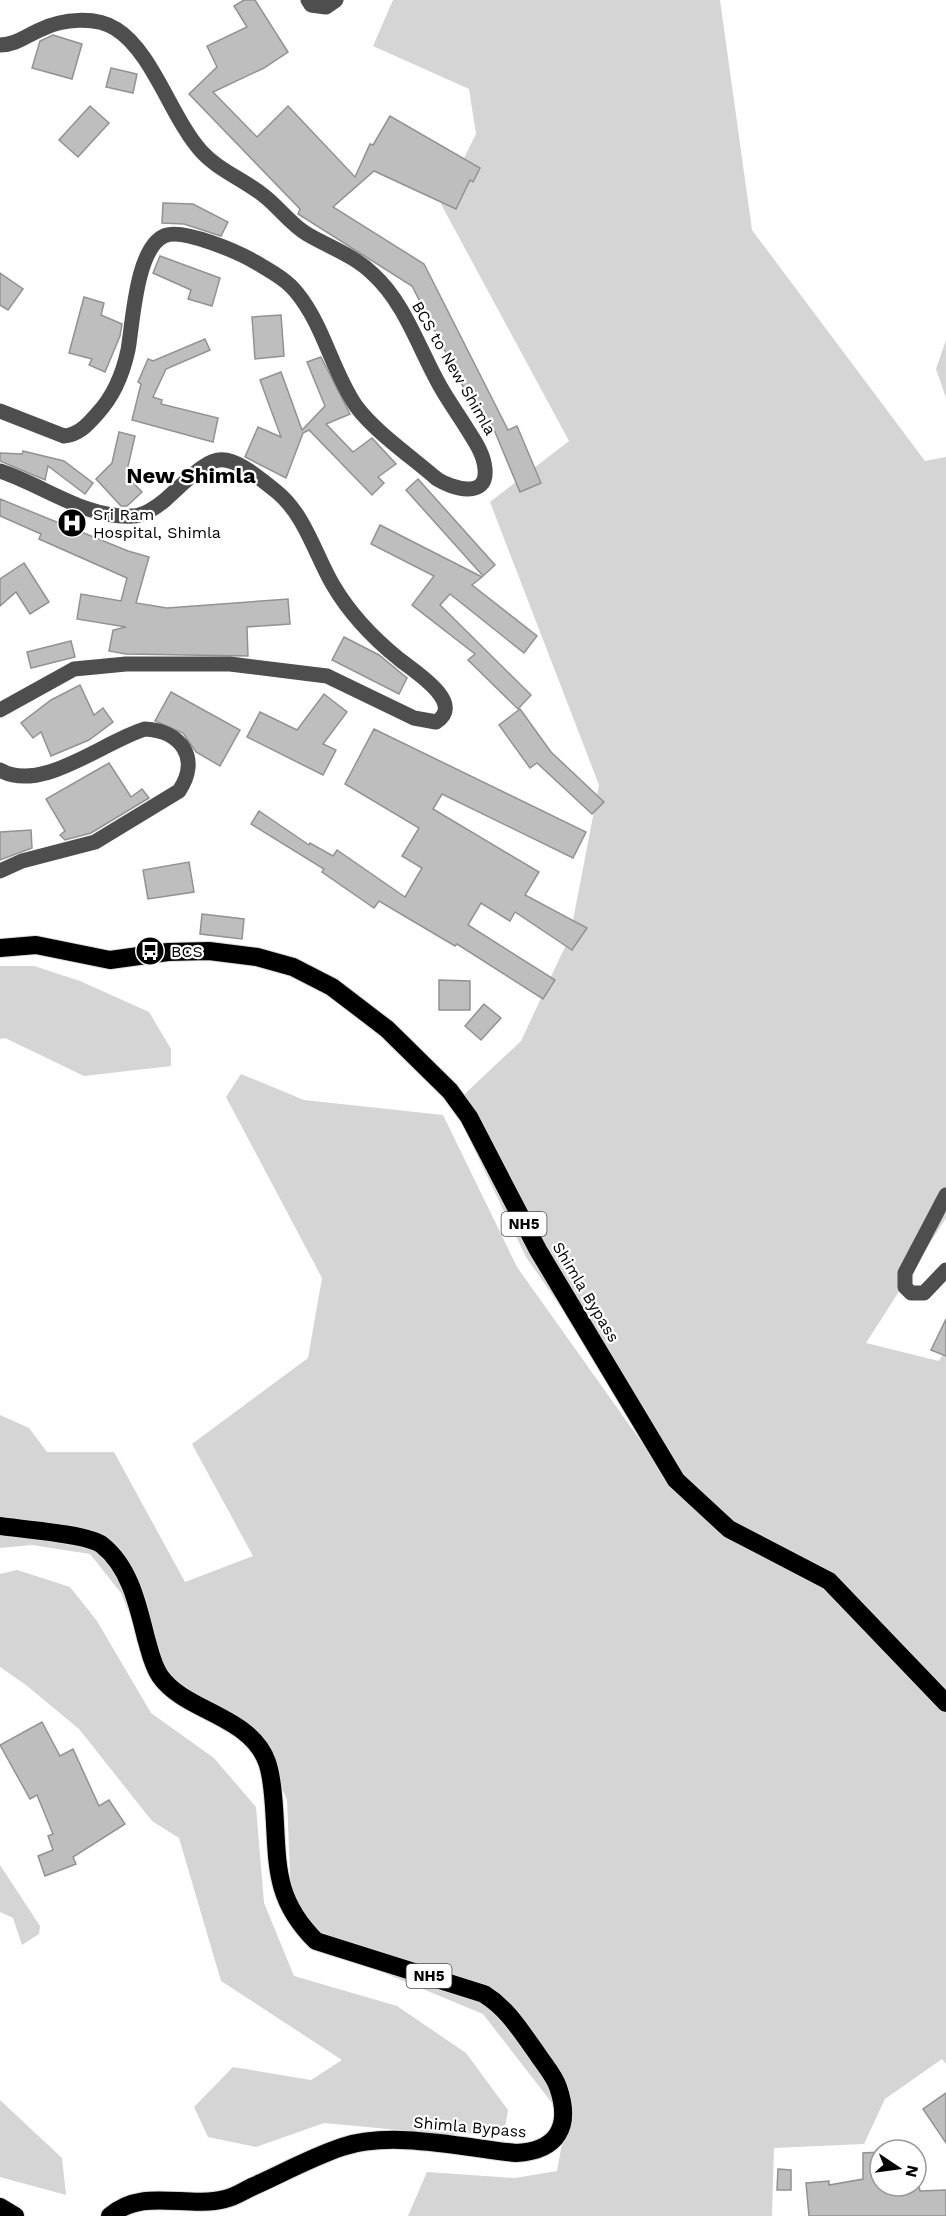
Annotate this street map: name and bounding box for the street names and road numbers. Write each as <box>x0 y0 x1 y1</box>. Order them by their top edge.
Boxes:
street label: BCS to New Shimla <box>408 298 500 438</box>
road number: NH5 <box>502 1212 546 1236</box>
street label: Shimla Bypass <box>549 1239 623 1345</box>
road number: NH5 <box>406 1964 452 1988</box>
street label: Shimla Bypass <box>413 2113 527 2141</box>

